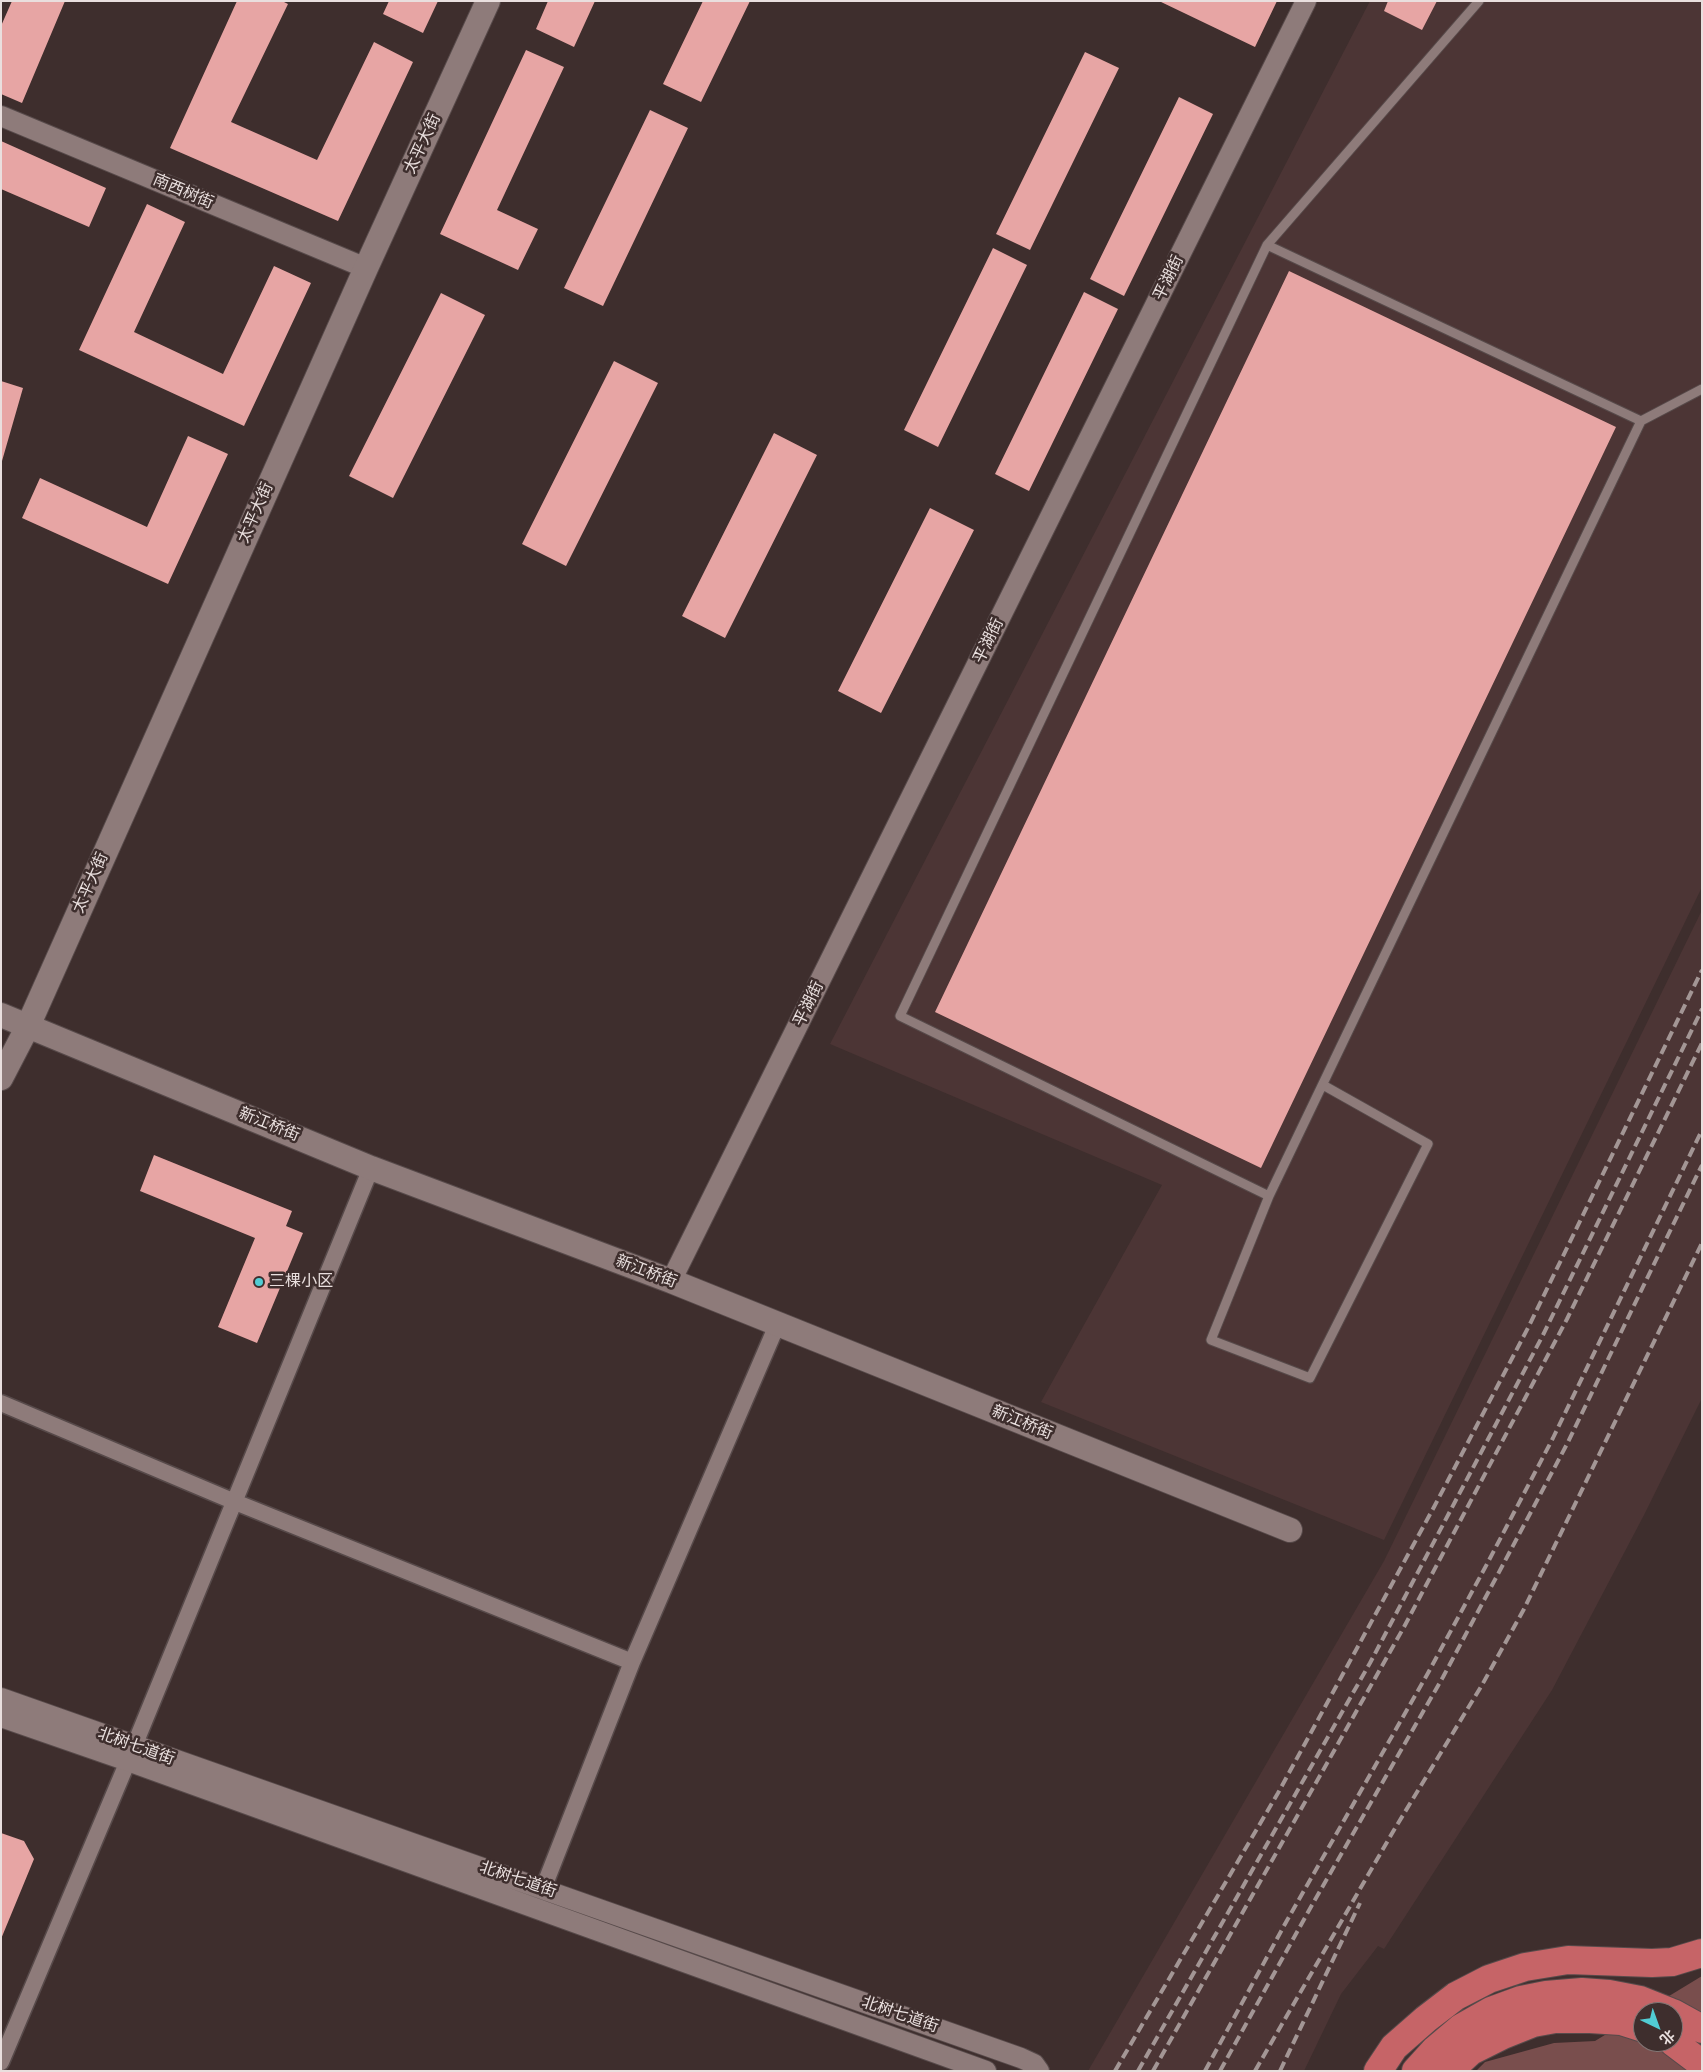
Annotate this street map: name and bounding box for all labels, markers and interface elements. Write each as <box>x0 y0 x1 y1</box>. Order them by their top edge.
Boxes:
street label: 太平大街 <box>401 111 445 177</box>
street label: 南西树街 <box>150 171 216 213</box>
street label: 平湖街 <box>1150 252 1188 304</box>
street label: 太平大街 <box>234 480 278 546</box>
street label: 平湖街 <box>970 615 1008 667</box>
street label: 太平大街 <box>69 850 113 916</box>
street label: 平湖街 <box>790 978 828 1030</box>
street label: 新江桥街 <box>236 1104 302 1146</box>
street label: 新江桥街 <box>613 1252 679 1292</box>
place label: 三棵小区 <box>269 1272 333 1292</box>
marker: 三棵小区 <box>253 1276 265 1288</box>
street label: 新江桥街 <box>989 1402 1055 1444</box>
street label: 北树七道街 <box>95 1724 177 1770</box>
street label: 北树七道街 <box>477 1858 559 1902</box>
street label: 北树七道街 <box>859 1993 941 2037</box>
north arrow <box>1633 2002 1683 2052</box>
text: 北 <box>1657 2027 1678 2048</box>

